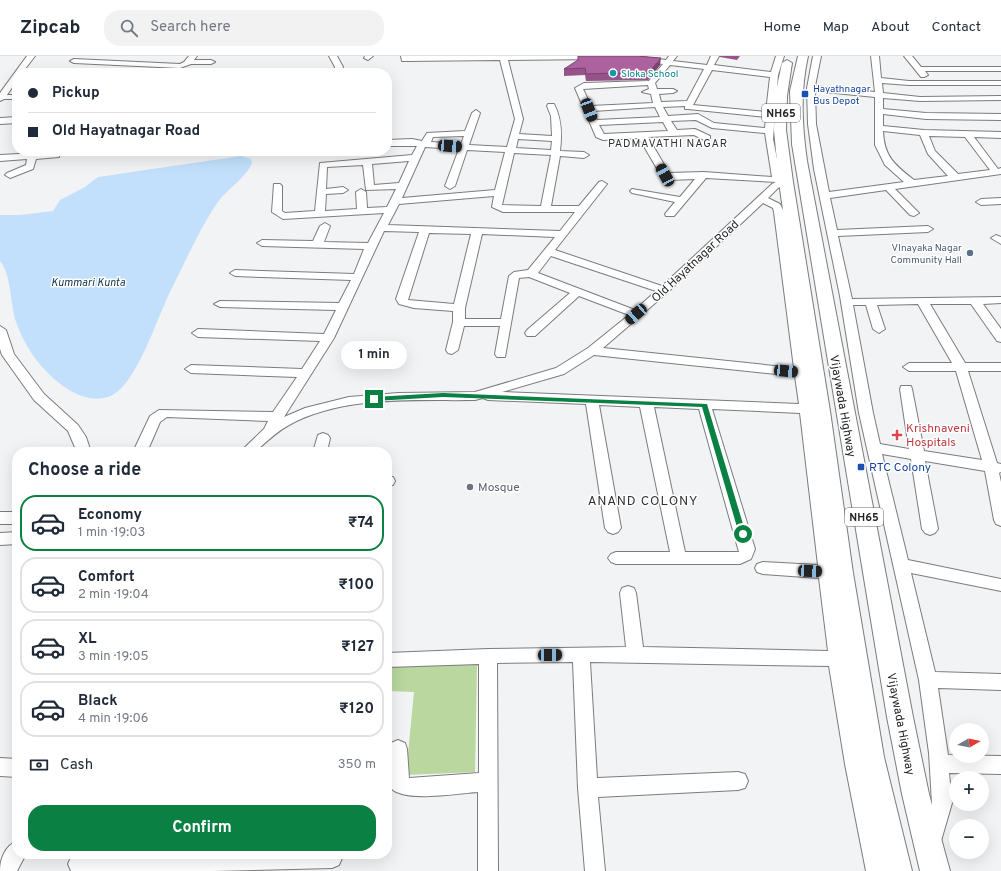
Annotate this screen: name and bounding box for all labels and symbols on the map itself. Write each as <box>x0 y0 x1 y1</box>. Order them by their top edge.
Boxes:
marker: Sloka School <box>608 68 618 78</box>
place label: Sloka School <box>621 68 678 81</box>
place label: Hayathnagar Bus Depot <box>813 83 871 108</box>
marker: Hayathnagar Bus Depot <box>800 89 810 99</box>
car <box>579 97 599 123</box>
road number: NH65 <box>762 104 800 122</box>
district label: PADMAVATHI NAGAR <box>608 137 728 151</box>
car <box>438 139 462 153</box>
car <box>654 162 676 188</box>
street label: Old Hayatnagar Road <box>649 217 743 306</box>
place label: VInayaka Nagar Community Hall <box>891 242 962 267</box>
marker: VInayaka Nagar Community Hall <box>965 248 975 258</box>
water label: Kummari Kunta <box>51 276 125 290</box>
car <box>623 302 649 326</box>
callout: 1 min <box>341 341 407 369</box>
street label: Vijaywada Highway <box>825 354 859 459</box>
car <box>774 364 798 378</box>
route end <box>365 390 383 408</box>
place label: Krishnaveni Hospitals <box>906 421 970 451</box>
marker: Krishnaveni Hospitals <box>891 429 903 441</box>
place label: RTC Colony <box>869 460 931 476</box>
marker: RTC Colony <box>856 462 866 472</box>
place label: Mosque <box>478 480 520 496</box>
marker: Mosque <box>465 482 475 492</box>
district label: ANAND COLONY <box>588 494 698 510</box>
road number: NH65 <box>845 508 883 526</box>
route start <box>734 525 752 543</box>
car <box>798 564 822 578</box>
car <box>538 649 562 661</box>
street label: Vijaywada Highway <box>882 672 918 777</box>
north arrow <box>949 723 989 763</box>

